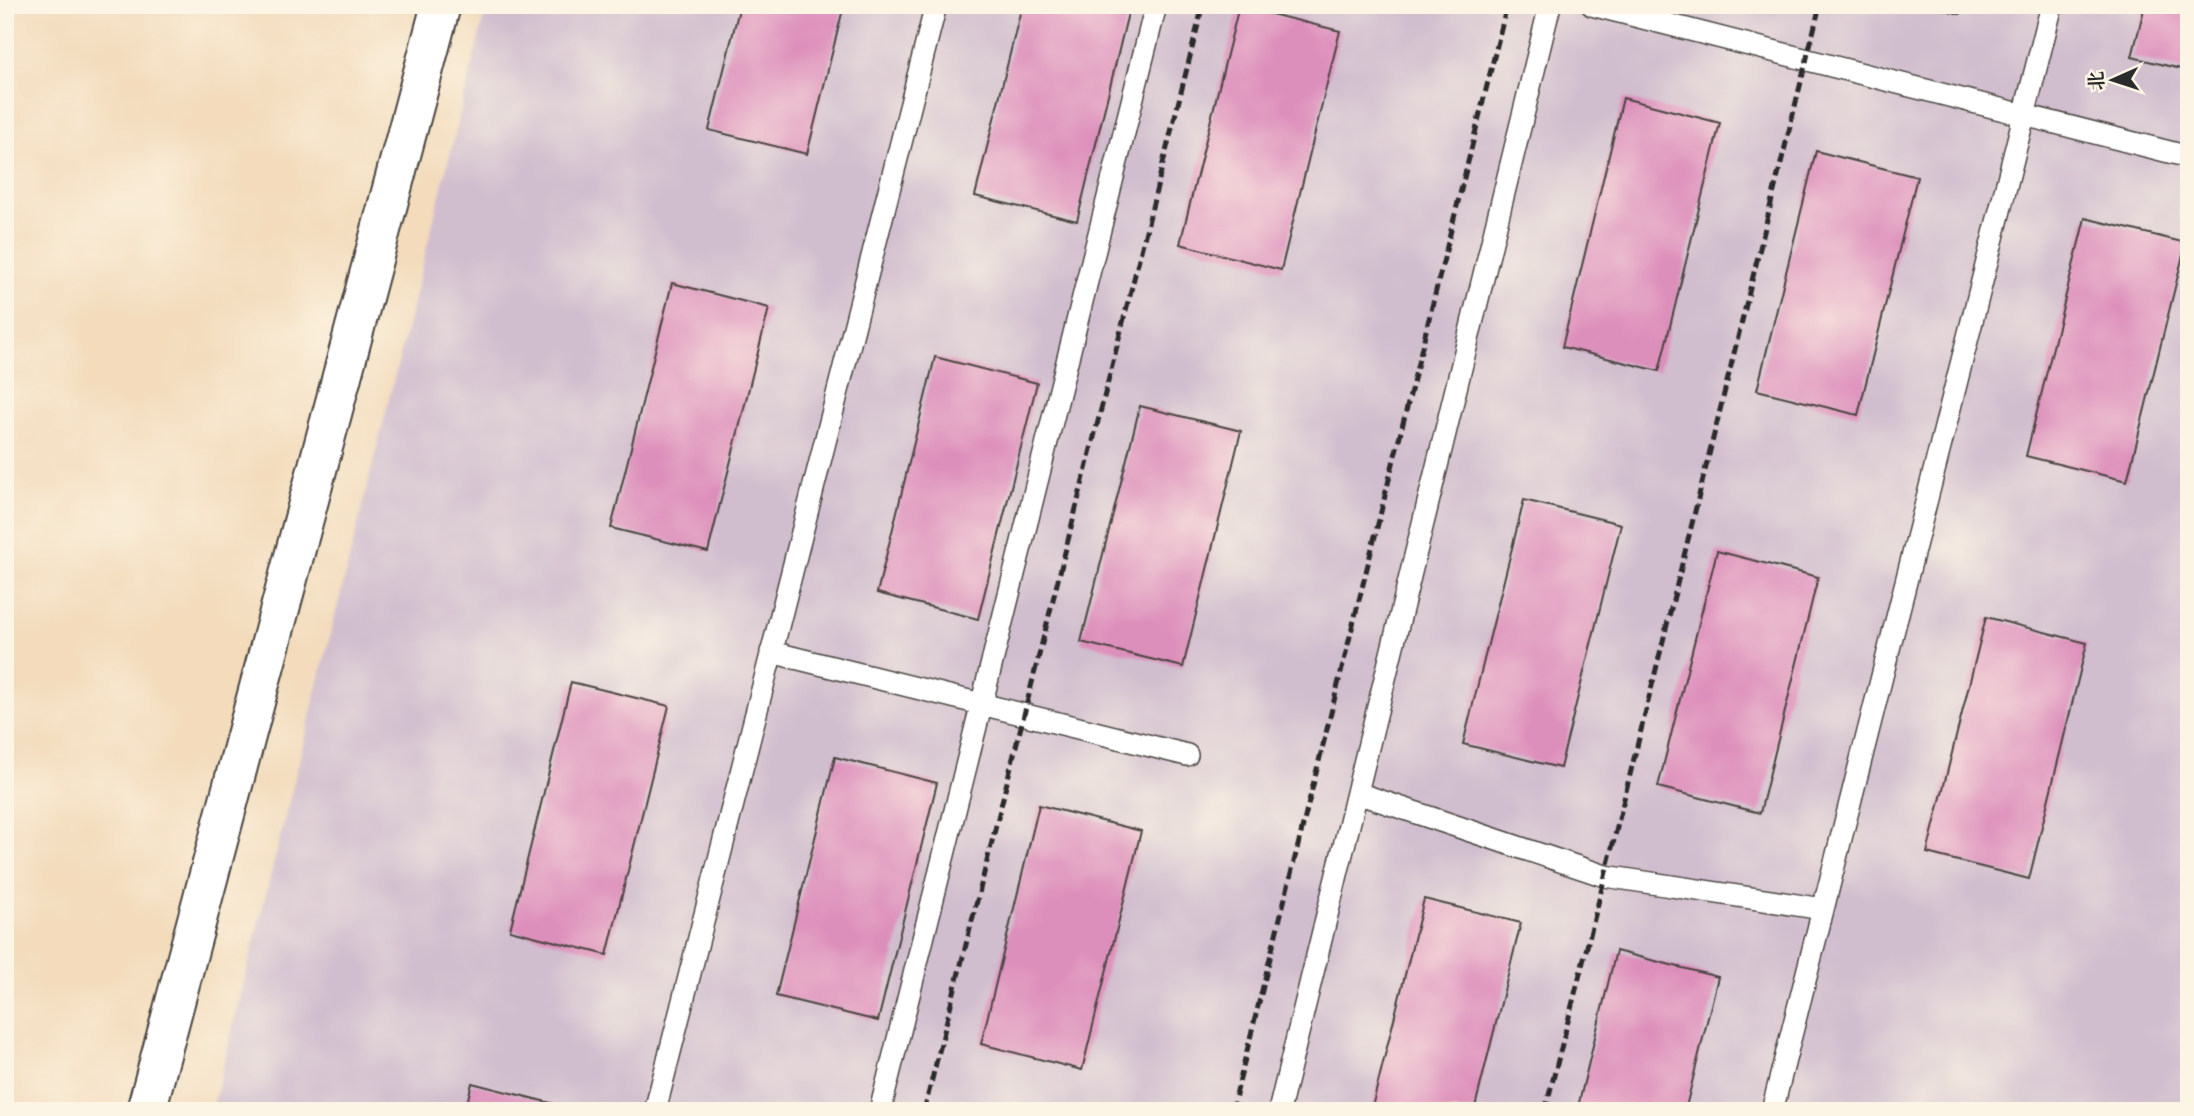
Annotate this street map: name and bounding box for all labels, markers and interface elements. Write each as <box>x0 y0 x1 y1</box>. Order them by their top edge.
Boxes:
north arrow <box>2078 46 2148 116</box>
text: 北 <box>2085 71 2112 91</box>

